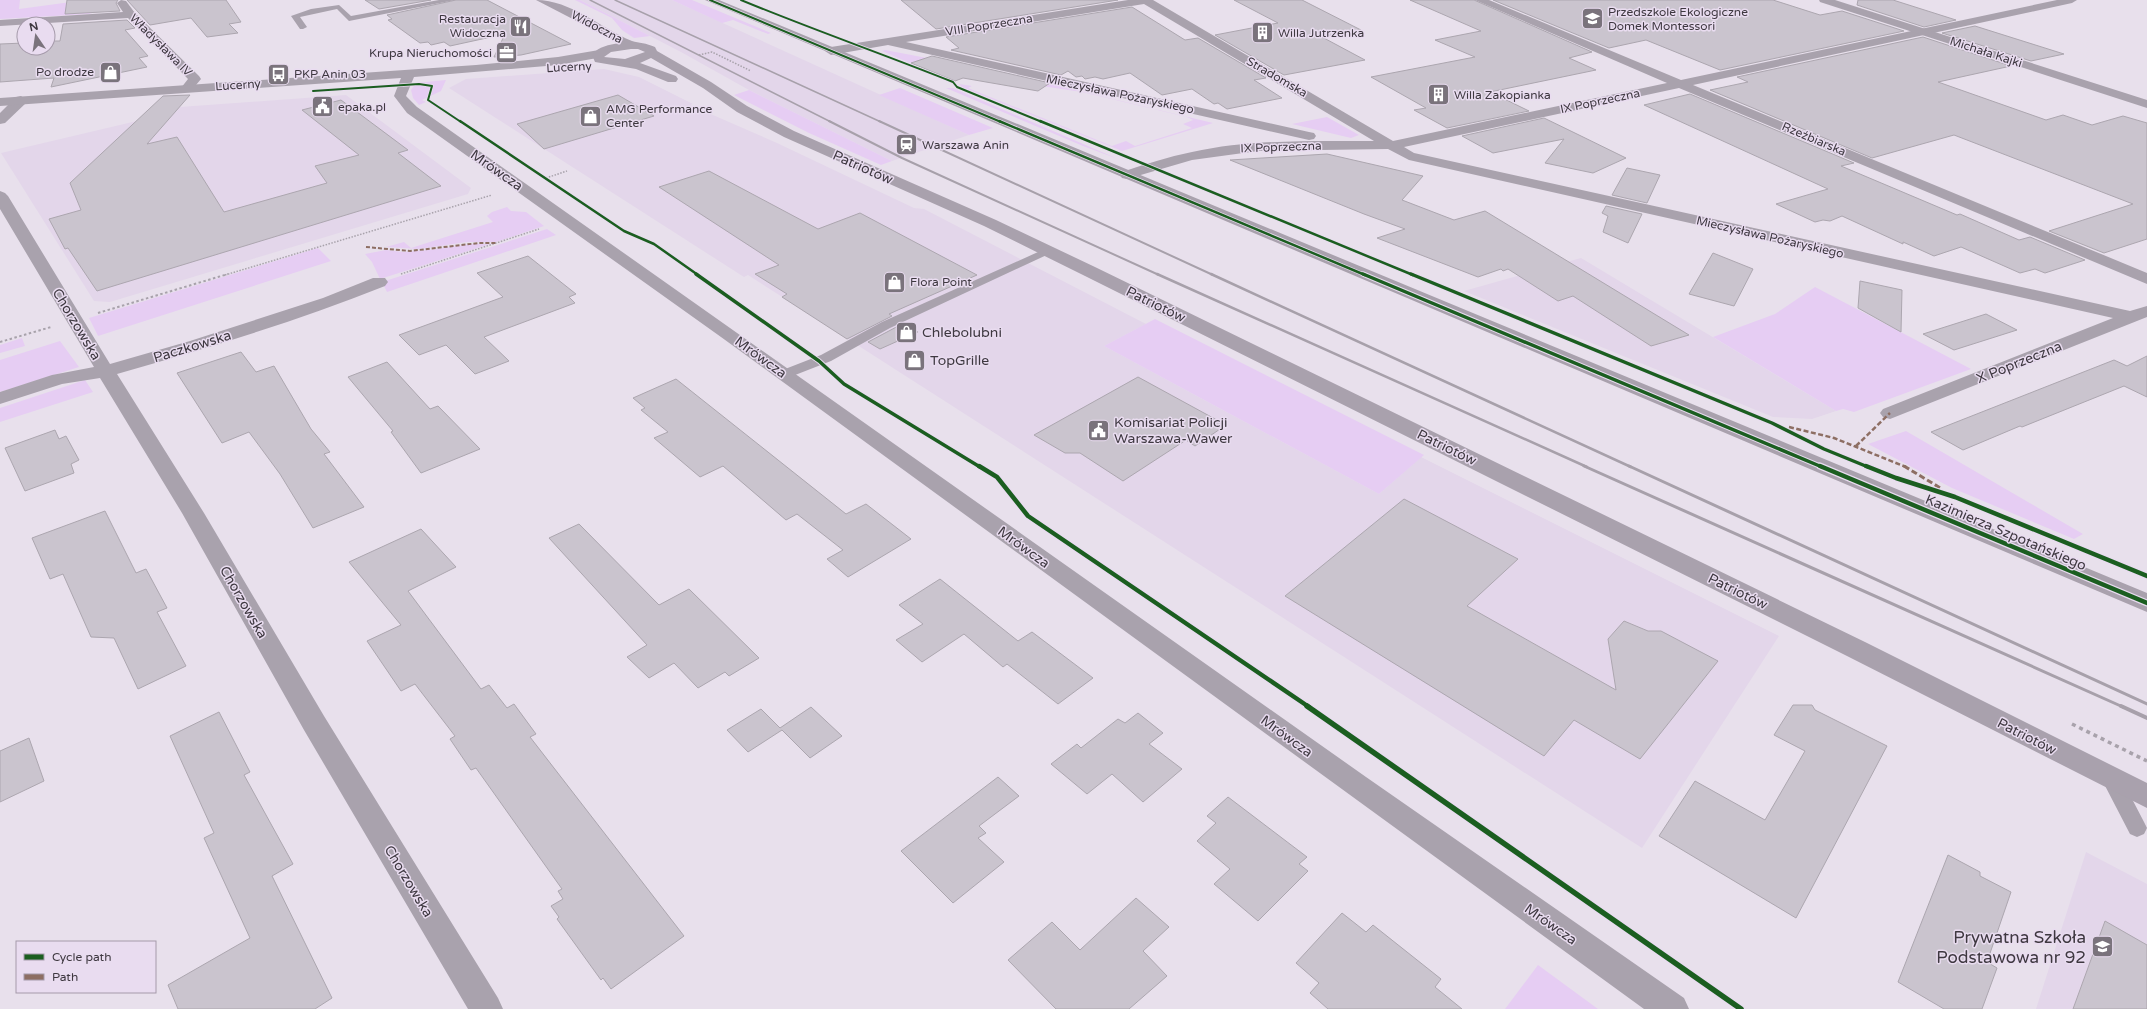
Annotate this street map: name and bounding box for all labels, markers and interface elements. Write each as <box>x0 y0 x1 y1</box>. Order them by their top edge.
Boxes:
place label: Przedszkole Ekologiczne Domek Montessori <box>1608 5 1748 33</box>
school or university icon: Przedszkole Ekologiczne Domek Montessori <box>1579 6 1605 32</box>
street label: Widoczna <box>569 8 625 46</box>
street label: Władysława IV <box>127 11 196 80</box>
street label: VIII Poprzeczna <box>944 11 1034 39</box>
place label: Restauracja Widoczna <box>439 12 506 40</box>
restaurant icon: Restauracja Widoczna <box>508 13 534 39</box>
north arrow <box>16 16 56 56</box>
text: N <box>28 19 40 34</box>
building icon: Willa Jutrzenka <box>1249 20 1275 46</box>
place label: Willa Jutrzenka <box>1278 26 1364 40</box>
street label: Michała Kajki <box>1948 34 2024 70</box>
office icon: Krupa Nieruchomości <box>494 40 520 66</box>
place label: Krupa Nieruchomości <box>369 46 492 60</box>
street label: Stradomska <box>1244 54 1310 100</box>
shop icon: Po drodze <box>97 59 123 85</box>
street label: Lucerny <box>546 59 593 75</box>
bus stop icon: PKP Anin 03 <box>266 61 292 87</box>
place label: Po drodze <box>36 65 94 79</box>
place label: PKP Anin 03 <box>294 67 366 81</box>
street label: Mieczysława Pożaryskiego <box>1045 71 1195 117</box>
street label: Lucerny <box>215 76 262 94</box>
building icon: Willa Zakopianka <box>1426 82 1452 108</box>
street label: IX Poprzeczna <box>1559 86 1641 116</box>
place label: Willa Zakopianka <box>1454 88 1551 102</box>
public building icon: epaka.pl <box>310 94 336 120</box>
place label: epaka.pl <box>338 100 386 114</box>
place label: AMG Performance Center <box>606 102 713 130</box>
shop icon: AMG Performance Center <box>578 103 604 129</box>
street label: Rzeźbiarska <box>1780 119 1848 159</box>
station icon: Warszawa Anin <box>894 132 920 158</box>
place label: Warszawa Anin <box>922 138 1009 152</box>
street label: IX Poprzeczna <box>1240 139 1322 155</box>
street label: Mrówcza <box>467 146 526 195</box>
street label: Patriotów <box>830 147 896 188</box>
street label: Mieczysława Pożaryskiego <box>1695 213 1845 261</box>
shop icon: Flora Point <box>881 269 907 295</box>
place label: Flora Point <box>910 275 972 289</box>
street label: Patriotów <box>1123 283 1188 326</box>
street label: Chorzowska <box>49 285 105 363</box>
shop icon: Chlebolubni <box>893 319 919 345</box>
place label: Chlebolubni <box>922 324 1002 341</box>
street label: Paczkowska <box>151 327 233 366</box>
street label: Mrówcza <box>731 333 790 382</box>
street label: X Poprzeczna <box>1974 338 2064 387</box>
shop icon: TopGrille <box>902 347 928 373</box>
place label: TopGrille <box>930 352 989 369</box>
place label: Komisariat Policji Warszawa-Wawer <box>1114 414 1233 447</box>
public building icon: Komisariat Policji Warszawa-Wawer <box>1085 417 1111 443</box>
street label: Patriotów <box>1414 426 1479 469</box>
street label: Kazimierza Szpotańskiego <box>1923 491 2089 574</box>
street label: Mrówcza <box>994 523 1053 572</box>
street label: Chorzowska <box>216 563 271 641</box>
street label: Patriotów <box>1705 570 1770 613</box>
street label: Mrówcza <box>1257 712 1316 761</box>
street label: Patriotów <box>1994 714 2059 759</box>
street label: Chorzowska <box>381 842 437 920</box>
street label: Mrówcza <box>1521 900 1580 949</box>
place label: Prywatna Szkoła Podstawowa nr 92 <box>1936 927 2086 968</box>
school or university icon: Prywatna Szkoła Podstawowa nr 92 <box>2089 934 2115 960</box>
legend <box>16 941 156 993</box>
text: Cycle path <box>52 950 111 964</box>
text: Path <box>52 970 78 984</box>

